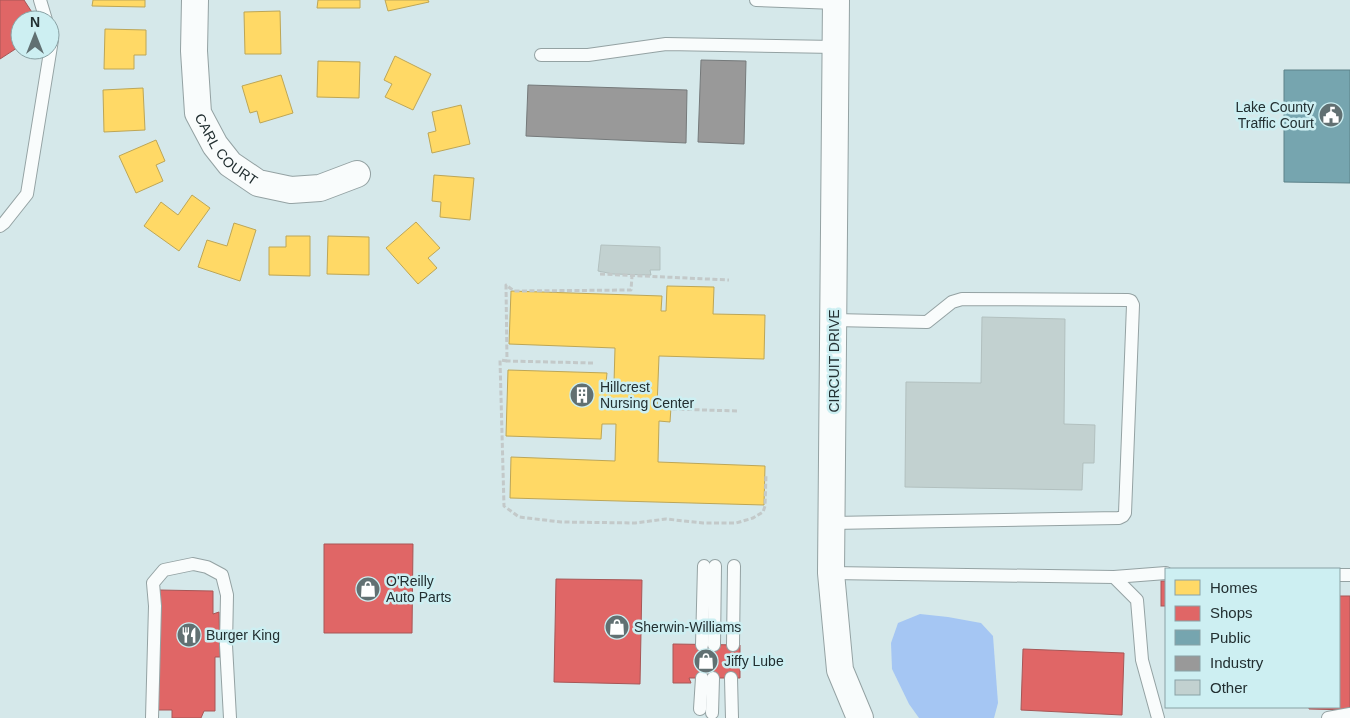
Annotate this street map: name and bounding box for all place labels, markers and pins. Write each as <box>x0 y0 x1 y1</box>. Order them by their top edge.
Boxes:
place label: Lake County Traffic Court <box>1235 99 1314 131</box>
public building icon: Lake County Traffic Court <box>1318 102 1344 128</box>
place label: Hillcrest Nursing Center <box>600 379 694 411</box>
building icon: Hillcrest Nursing Center <box>569 382 595 408</box>
place label: O'Reilly Auto Parts <box>386 573 451 605</box>
shop icon: O'Reilly Auto Parts <box>355 576 381 602</box>
shop icon: Sherwin-Williams <box>604 614 630 640</box>
place label: Sherwin-Williams <box>634 619 741 635</box>
restaurant icon: Burger King <box>176 622 202 648</box>
place label: Burger King <box>206 627 280 643</box>
shop icon: Jiffy Lube <box>693 648 719 674</box>
place label: Jiffy Lube <box>724 653 784 669</box>

